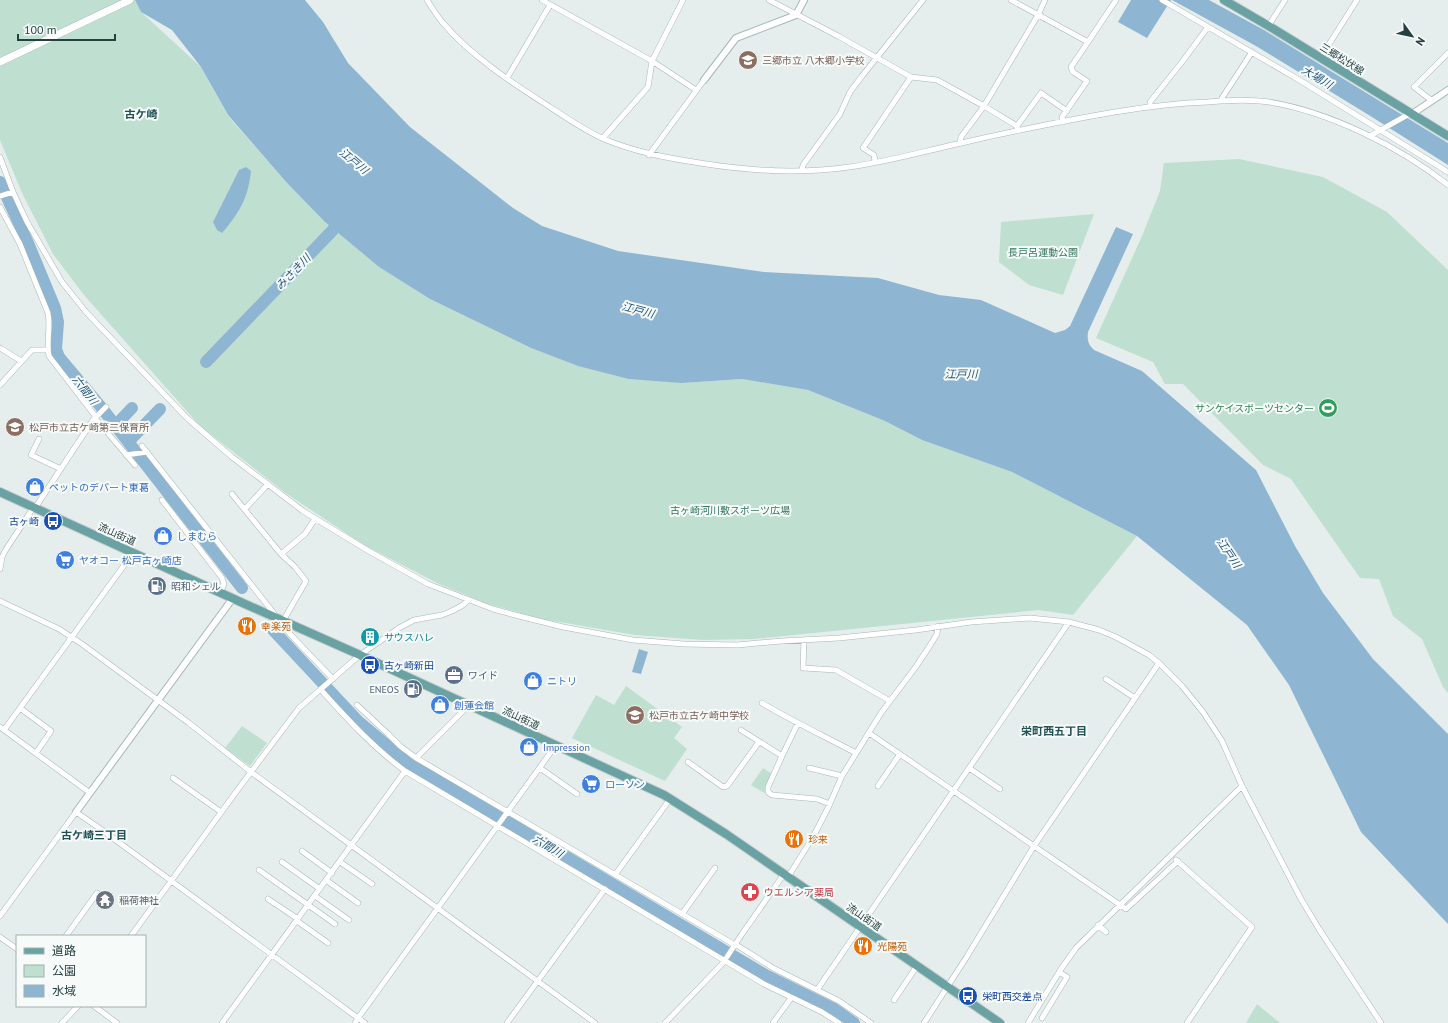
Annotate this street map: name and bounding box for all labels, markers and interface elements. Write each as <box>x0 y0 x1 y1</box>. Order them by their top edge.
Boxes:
scale bar <box>18 16 115 42</box>
north arrow <box>1392 16 1432 56</box>
text: 100 m <box>24 22 57 37</box>
text: N <box>1413 35 1428 48</box>
street label: 三郷松伏線 <box>1317 40 1367 78</box>
school or university icon: 三郷市立 八木郷小学校 <box>737 49 759 71</box>
place label: 三郷市立 八木郷小学校 <box>762 54 865 67</box>
water label: 大場川 <box>1299 63 1336 92</box>
district label: 古ケ崎 <box>125 107 158 121</box>
water label: 江戸川 <box>337 145 372 178</box>
park label: 長戸呂運動公園 <box>1008 246 1078 259</box>
water label: みさき川 <box>273 251 314 293</box>
water label: 江戸川 <box>620 299 657 321</box>
water label: 江戸川 <box>945 367 978 381</box>
water label: 六間川 <box>69 373 101 408</box>
sports icon: サンケイスポーツセンター <box>1317 397 1339 419</box>
place label: サンケイスポーツセンター <box>1195 402 1314 415</box>
school or university icon: 松戸市立古ケ崎第二保育所 <box>4 416 26 438</box>
place label: 松戸市立古ケ崎第二保育所 <box>29 421 149 434</box>
shop icon: ペットのデパート東葛 <box>24 476 46 498</box>
place label: ペットのデパート東葛 <box>49 481 149 494</box>
park label: 古ヶ崎河川敷スポーツ広場 <box>670 504 790 517</box>
bus stop icon: 古ヶ崎 <box>42 510 64 532</box>
place label: 古ヶ崎 <box>9 515 39 528</box>
street label: 流山街道 <box>96 520 138 548</box>
shop icon: しまむら <box>152 525 174 547</box>
place label: しまむら <box>177 530 217 543</box>
water label: 江戸川 <box>1214 535 1245 571</box>
supermarket icon: ヤオコー 松戸古ヶ崎店 <box>54 549 76 571</box>
place label: ヤオコー 松戸古ヶ崎店 <box>79 554 182 567</box>
fuel station icon: 昭和シェル <box>146 575 168 597</box>
place label: 昭和シェル <box>171 580 221 593</box>
restaurant icon: 幸楽苑 <box>236 615 258 637</box>
place label: 幸楽苑 <box>261 620 291 633</box>
building icon: サウスハレ <box>359 626 381 648</box>
place label: サウスハレ <box>384 631 434 644</box>
bus stop icon: 古ヶ崎新田 <box>359 654 381 676</box>
place label: 古ヶ崎新田 <box>384 659 434 672</box>
office icon: ワイド <box>443 664 465 686</box>
place label: ワイド <box>468 669 498 682</box>
shop icon: ニトリ <box>522 670 544 692</box>
place label: ニトリ <box>547 675 577 688</box>
fuel station icon: ENEOS <box>402 678 424 700</box>
place label: ENEOS <box>369 683 399 696</box>
shop icon: 創蓮会館 <box>429 694 451 716</box>
place label: 創蓮会館 <box>454 699 494 712</box>
street label: 流山街道 <box>500 704 542 732</box>
school or university icon: 松戸市立古ケ崎中学校 <box>624 704 646 726</box>
place label: 松戸市立古ケ崎中学校 <box>649 709 749 722</box>
district label: 栄町西五丁目 <box>1021 724 1087 738</box>
shop icon: Impression <box>518 736 540 758</box>
place label: Impression <box>543 741 590 754</box>
supermarket icon: ローソン <box>580 773 602 795</box>
place label: ローソン <box>605 778 645 791</box>
district label: 古ケ崎三丁目 <box>61 828 127 842</box>
restaurant icon: 珍来 <box>783 828 805 850</box>
water label: 六間川 <box>530 832 567 861</box>
place label: 珍来 <box>808 833 828 846</box>
pharmacy icon: ウエルシア薬局 <box>739 881 761 903</box>
place label: ウエルシア薬局 <box>764 886 834 899</box>
temple icon: 稲荷神社 <box>94 889 116 911</box>
place label: 稲荷神社 <box>119 894 159 907</box>
street label: 流山街道 <box>844 900 884 934</box>
legend <box>16 935 146 1007</box>
restaurant icon: 光陽苑 <box>852 935 874 957</box>
place label: 光陽苑 <box>877 940 907 953</box>
text: 道路 <box>52 943 76 958</box>
text: 公園 <box>52 963 76 978</box>
text: 水域 <box>52 983 76 998</box>
bus stop icon: 栄町西交差点 <box>957 985 979 1007</box>
place label: 栄町西交差点 <box>982 990 1042 1003</box>

